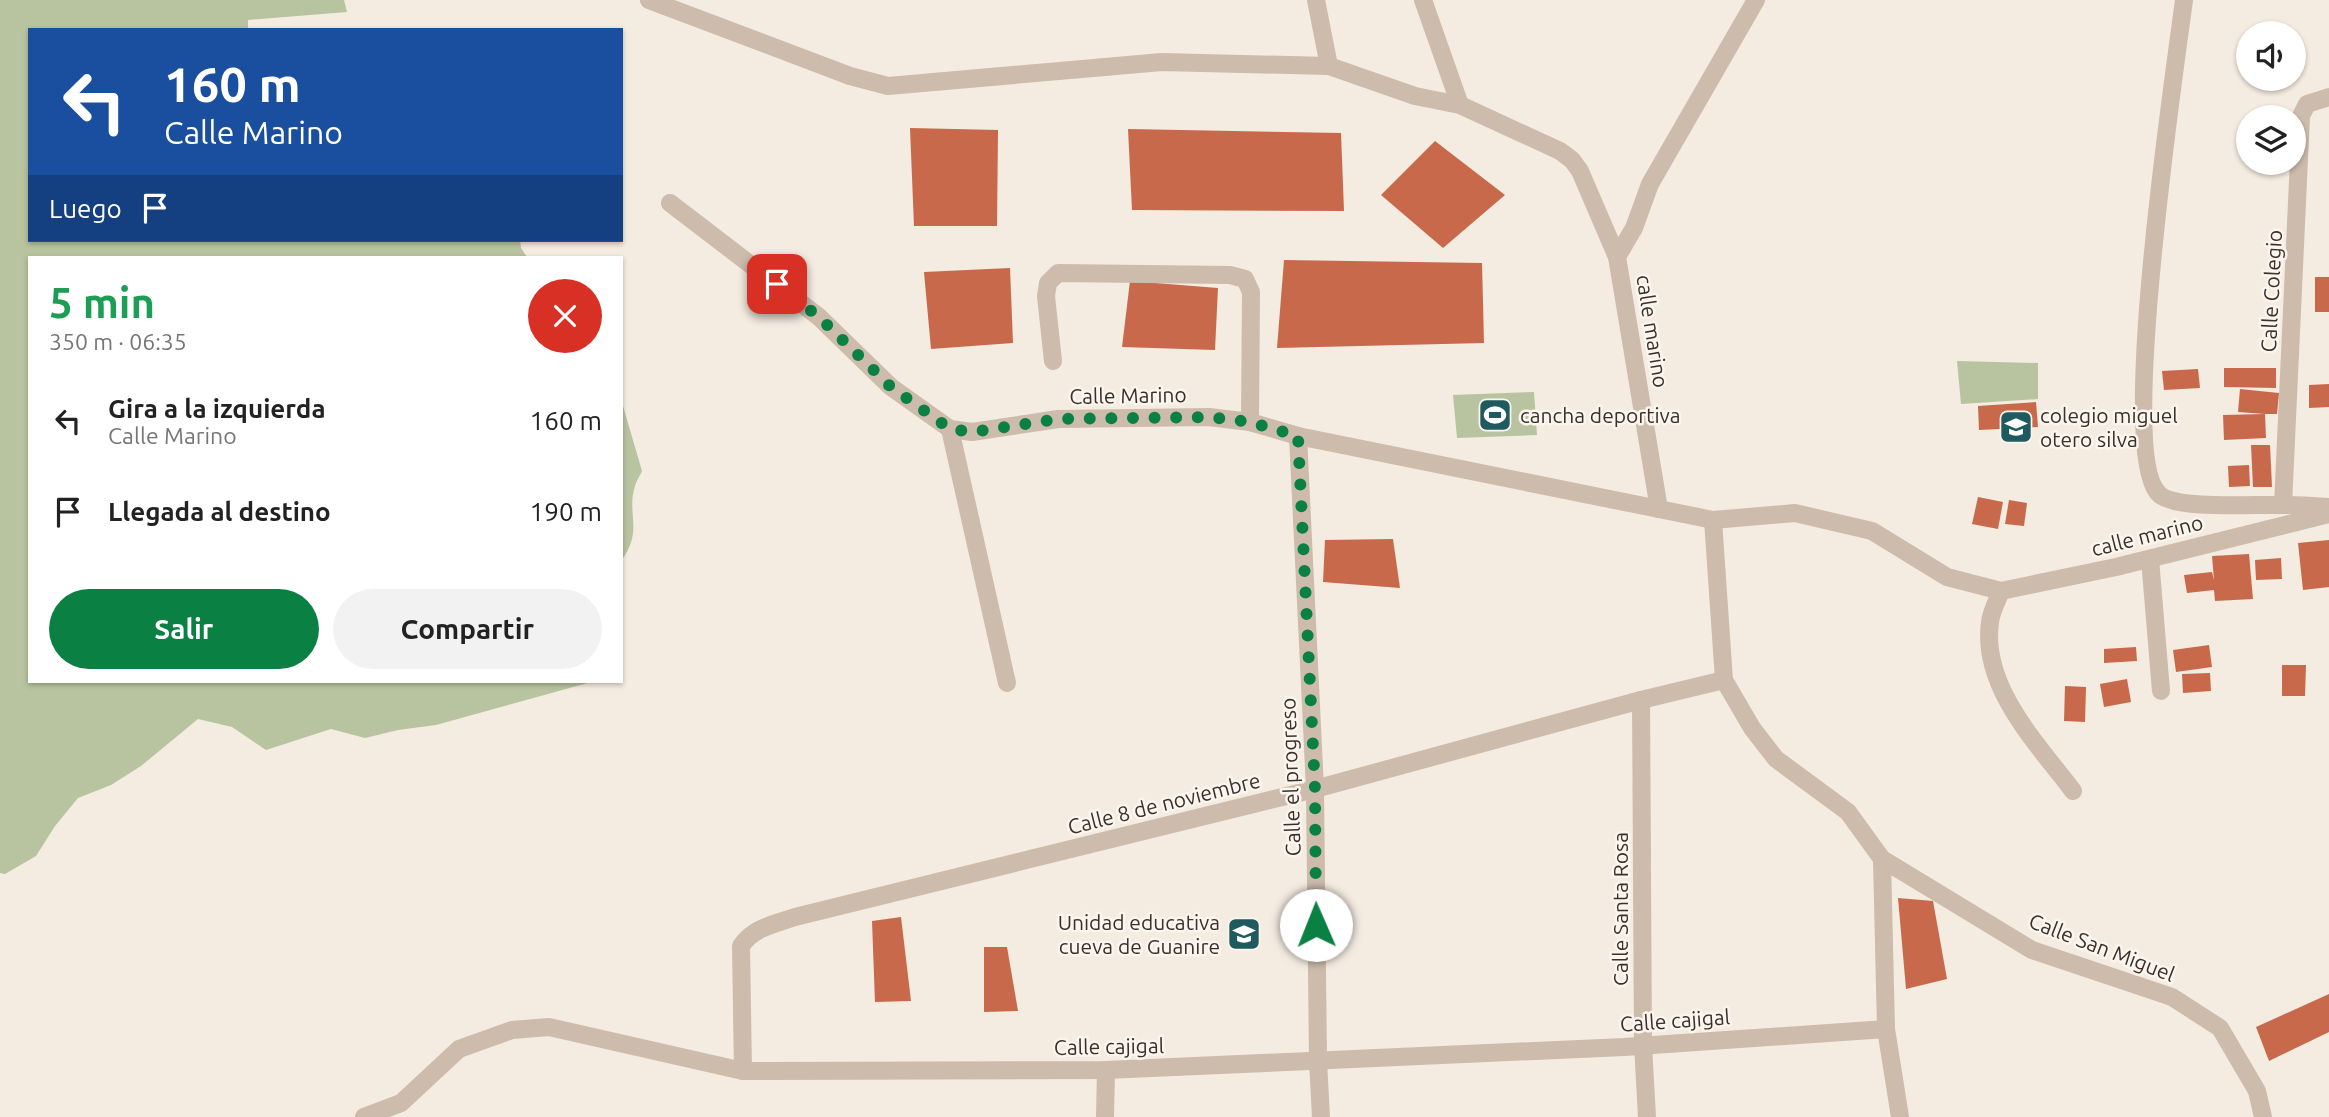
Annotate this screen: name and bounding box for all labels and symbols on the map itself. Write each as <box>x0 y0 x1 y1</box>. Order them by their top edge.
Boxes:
street label: Calle Colegio <box>2256 229 2286 353</box>
pin <box>747 254 807 314</box>
street label: calle marino <box>1632 273 1674 389</box>
street label: Calle Marino <box>1069 382 1187 408</box>
sports icon: cancha deportiva <box>1476 396 1514 434</box>
place label: cancha deportiva <box>1520 403 1681 427</box>
place label: colegio miguel otero silva <box>2040 403 2178 451</box>
school or university icon: colegio miguel otero silva <box>1997 408 2035 446</box>
street label: calle marino <box>2089 510 2205 560</box>
street label: Calle el progreso <box>1275 697 1305 857</box>
street label: Calle 8 de noviembre <box>1065 767 1263 839</box>
street label: Calle Santa Rosa <box>1608 832 1632 986</box>
position arrow <box>1279 888 1353 962</box>
street label: Calle San Miguel <box>2026 908 2178 986</box>
place label: Unidad educativa cueva de Guanire <box>1058 910 1220 958</box>
school or university icon: Unidad educativa cueva de Guanire <box>1225 915 1263 953</box>
street label: Calle cajigal <box>1619 1004 1731 1036</box>
street label: Calle cajigal <box>1054 1033 1164 1059</box>

